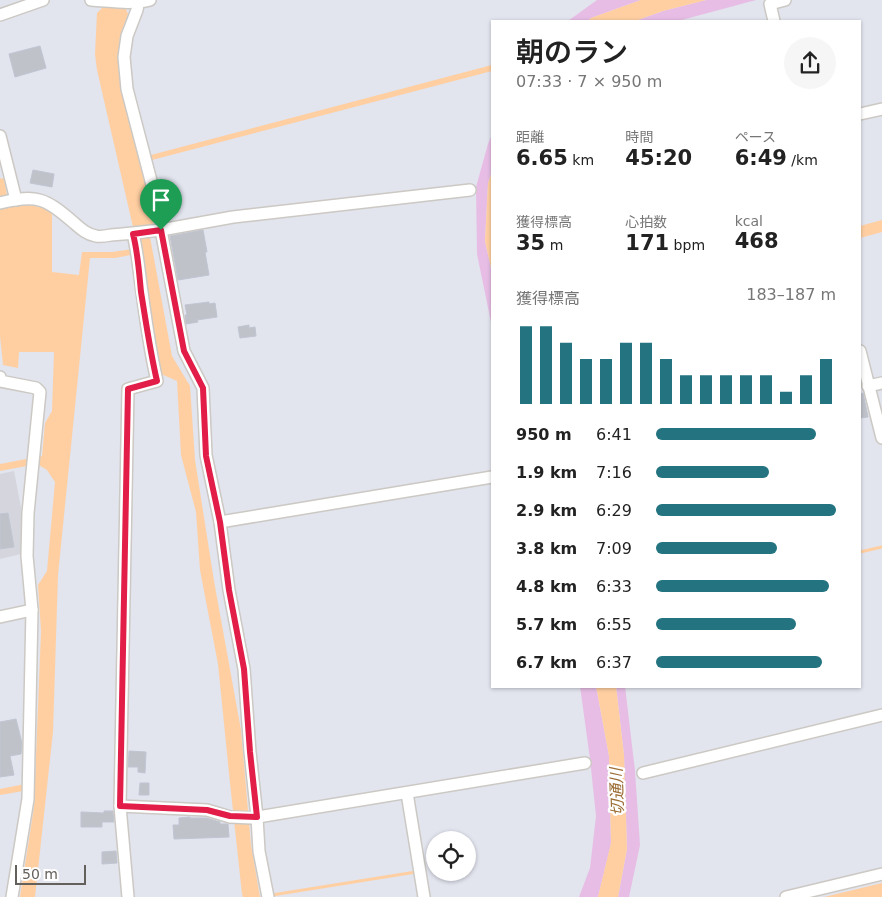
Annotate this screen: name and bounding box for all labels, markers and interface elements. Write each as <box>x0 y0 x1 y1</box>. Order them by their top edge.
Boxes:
text: 朝のラン <box>516 36 628 69</box>
button: share <box>784 37 836 89</box>
text: 07:33 · 7 × 950 m <box>516 72 662 91</box>
text: 距離 <box>516 129 544 145</box>
text: 時間 <box>625 129 653 145</box>
text: ペース <box>735 129 776 145</box>
text: 6.65 <box>516 146 568 170</box>
text: 45:20 <box>625 146 692 170</box>
text: 6:49 <box>735 146 787 170</box>
text: km <box>568 152 594 168</box>
text: /km <box>787 152 818 168</box>
pin <box>140 179 182 230</box>
icon: arrive <box>147 186 175 214</box>
text: kcal <box>735 213 763 229</box>
text: 獲得標高 <box>516 214 572 230</box>
text: 心拍数 <box>625 214 667 230</box>
text: 468 <box>735 229 779 253</box>
text: 35 <box>516 231 545 255</box>
text: 171 <box>625 231 669 255</box>
text: m <box>545 237 563 253</box>
text: bpm <box>669 237 705 253</box>
text: 183–187 m <box>746 285 836 304</box>
text: 獲得標高 <box>516 289 580 308</box>
text: 950 m <box>516 425 572 444</box>
text: 6:41 <box>596 425 632 444</box>
text: 1.9 km <box>516 463 577 482</box>
text: 7:16 <box>596 463 632 482</box>
text: 2.9 km <box>516 501 577 520</box>
text: 6:29 <box>596 501 632 520</box>
text: 3.8 km <box>516 539 577 558</box>
text: 7:09 <box>596 539 632 558</box>
text: 4.8 km <box>516 577 577 596</box>
text: 6:33 <box>596 577 632 596</box>
text: 5.7 km <box>516 615 577 634</box>
text: 6:55 <box>596 615 632 634</box>
text: 6.7 km <box>516 653 577 672</box>
text: 6:37 <box>596 653 632 672</box>
water label: 切通川 <box>607 766 627 816</box>
map controls <box>426 831 476 881</box>
button: locate <box>426 831 476 881</box>
scale bar <box>15 862 86 885</box>
text: 50 m <box>22 866 58 882</box>

